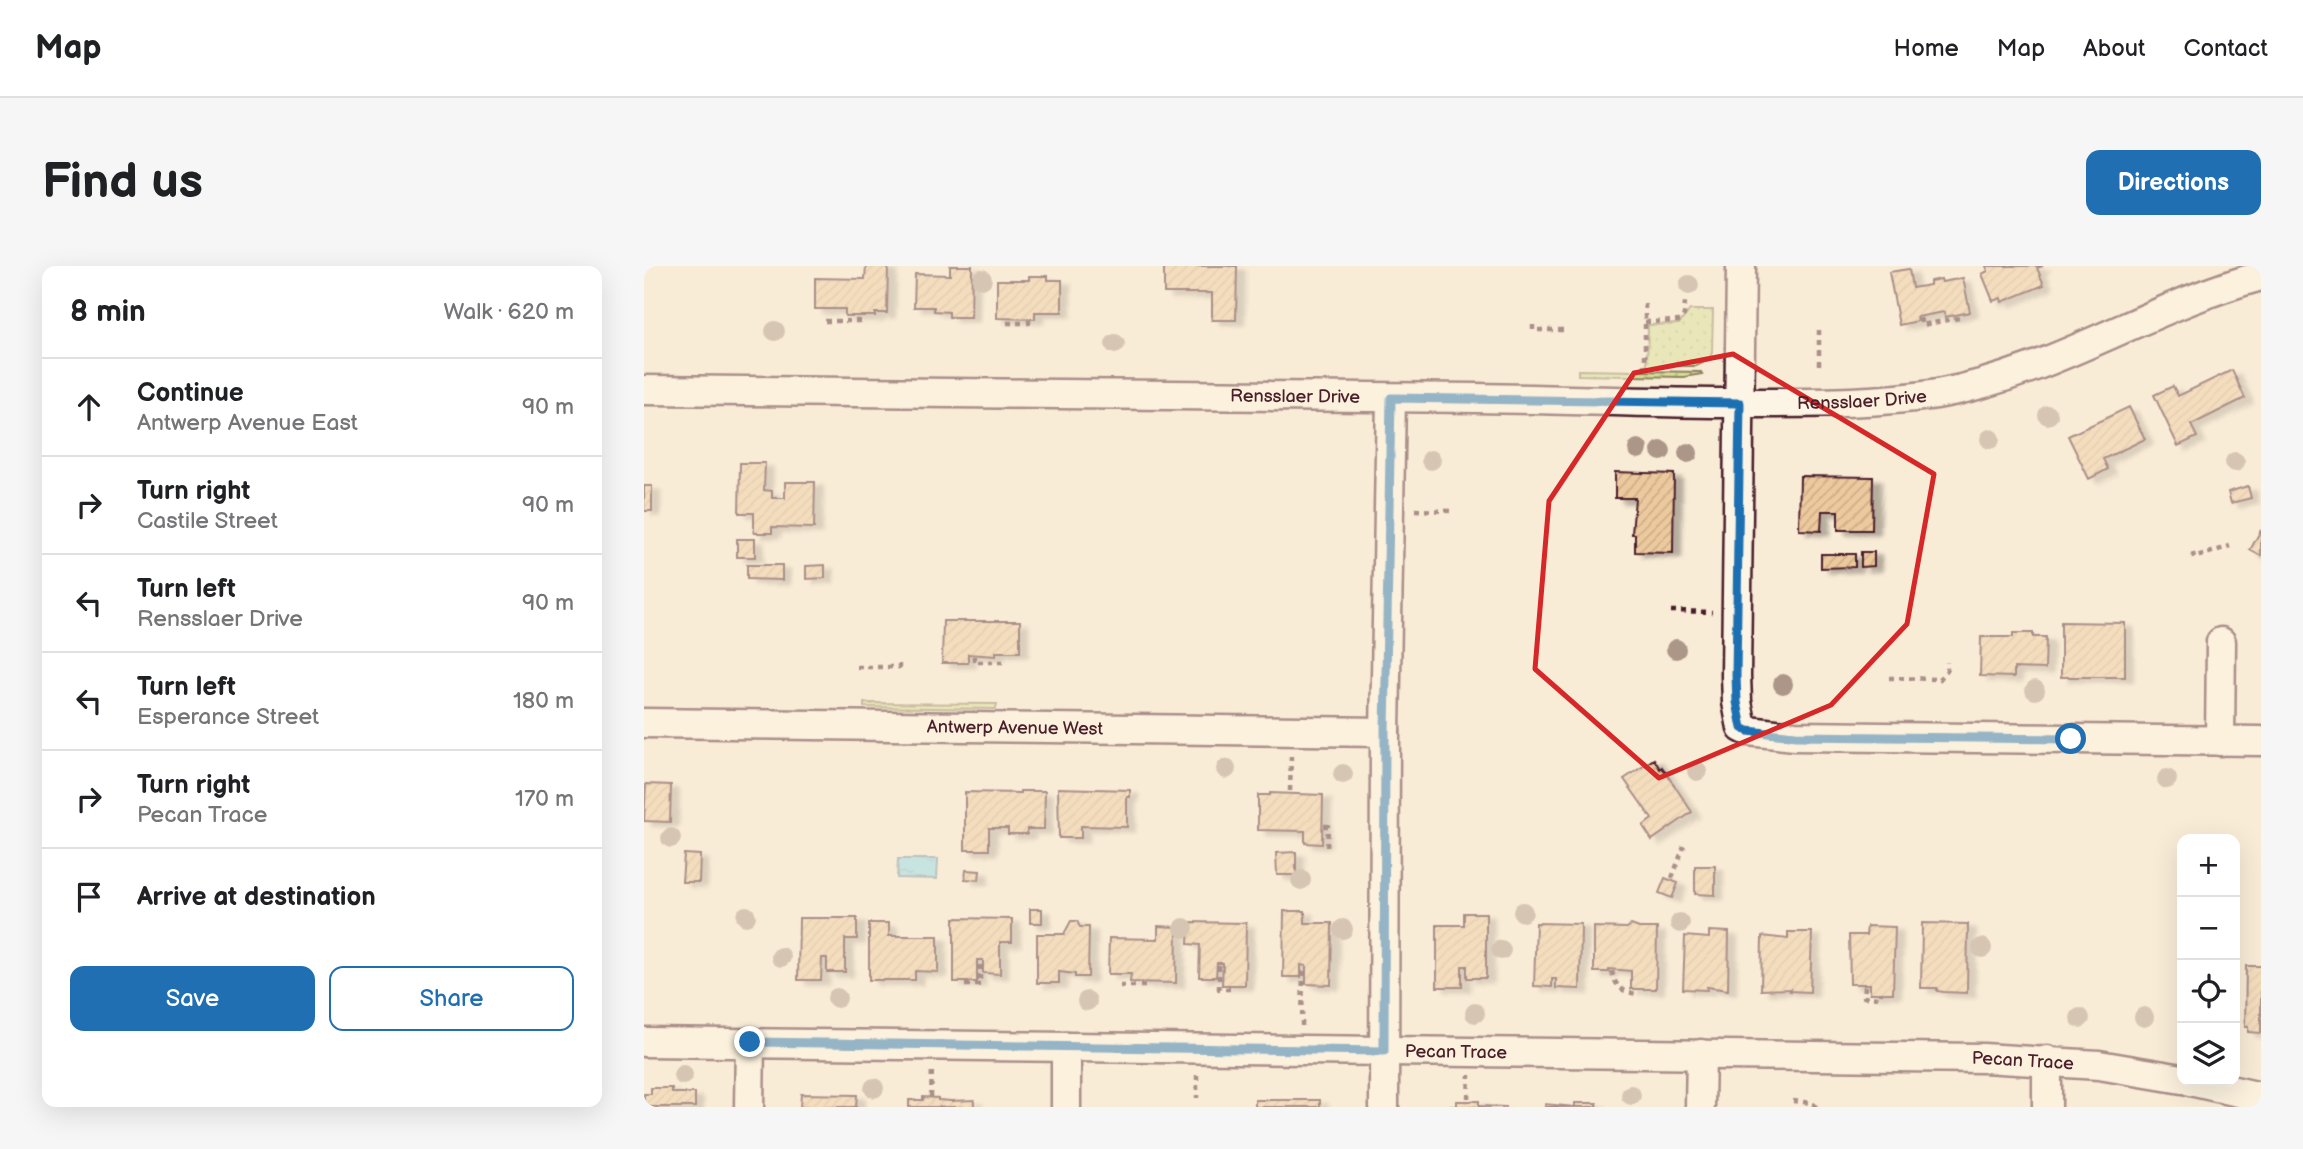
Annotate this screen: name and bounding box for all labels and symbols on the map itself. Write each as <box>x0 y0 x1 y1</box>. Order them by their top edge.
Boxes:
street label: Rensslaer Drive <box>1230 385 1360 407</box>
street label: Rensslaer Drive <box>1797 385 1928 413</box>
street label: Antwerp Avenue West <box>927 716 1104 739</box>
route start <box>2055 723 2086 754</box>
route end <box>734 1026 765 1057</box>
street label: Pecan Trace <box>1405 1041 1507 1063</box>
street label: Pecan Trace <box>1972 1047 2075 1074</box>

